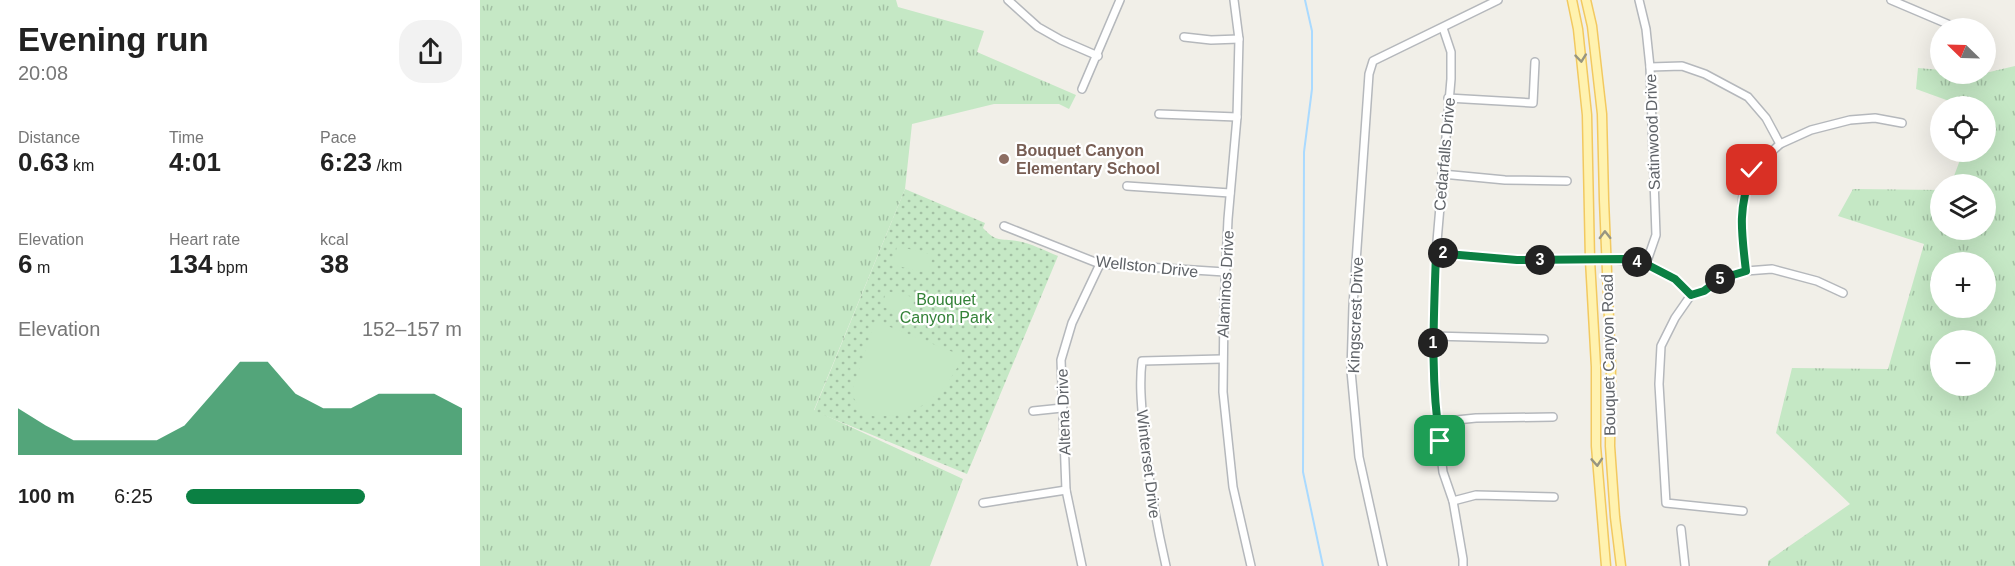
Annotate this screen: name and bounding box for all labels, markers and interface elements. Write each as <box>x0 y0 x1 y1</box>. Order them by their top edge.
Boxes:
north arrow <box>1930 18 1996 84</box>
map controls <box>1930 18 1996 396</box>
button: share <box>399 20 462 83</box>
text: Evening run <box>18 21 209 58</box>
one-way arrow <box>1574 53 1587 62</box>
text: 20:08 <box>18 62 68 84</box>
street label: Satinwood Drive <box>1642 73 1663 190</box>
button: locate <box>1930 96 1996 162</box>
street label: Cedarfalls Drive <box>1431 97 1458 211</box>
text: Distance <box>18 129 80 146</box>
text: Time <box>169 129 204 146</box>
text: Pace <box>320 129 356 146</box>
place label: Bouquet Canyon Elementary School <box>1016 142 1160 177</box>
pin <box>1726 144 1777 195</box>
text: 0.63 <box>18 147 69 177</box>
text: 4:01 <box>169 147 221 177</box>
text: 6:23 <box>320 147 372 177</box>
marker: Bouquet Canyon Elementary School <box>997 152 1011 166</box>
icon: check <box>1735 153 1768 186</box>
text: km <box>69 157 94 174</box>
text: /km <box>372 157 402 174</box>
button: layers <box>1930 174 1996 240</box>
street label: Alaminos Drive <box>1214 230 1237 338</box>
text: Elevation <box>18 231 84 248</box>
text: Heart rate <box>169 231 240 248</box>
text: kcal <box>320 231 348 248</box>
one-way arrow <box>1599 231 1612 240</box>
pin: 2 <box>1428 238 1458 268</box>
text: 2 <box>1439 244 1447 261</box>
pin: 3 <box>1525 245 1555 275</box>
pin: 4 <box>1622 247 1652 277</box>
text: 6 <box>18 249 32 279</box>
text: 134 <box>169 249 212 279</box>
text: 38 <box>320 249 349 279</box>
text: 3 <box>1536 251 1544 268</box>
button: + <box>1930 252 1996 318</box>
street label: Wellston Drive <box>1095 253 1199 280</box>
text: 4 <box>1633 253 1641 270</box>
street label: Kingscrest Drive <box>1345 256 1366 374</box>
text: m <box>32 259 50 276</box>
text: bpm <box>212 259 248 276</box>
pin: 5 <box>1705 264 1735 294</box>
text: 5 <box>1716 270 1724 287</box>
street label: Bouquet Canyon Road <box>1599 274 1618 436</box>
park label: Bouquet Canyon Park <box>900 291 993 326</box>
text: Elevation <box>18 318 100 340</box>
text: 152–157 m <box>362 318 462 340</box>
pin: 1 <box>1418 328 1448 358</box>
button: − <box>1930 330 1996 396</box>
text: 1 <box>1429 334 1437 351</box>
street label: Altena Drive <box>1053 368 1074 456</box>
street label: Winterset Drive <box>1133 409 1164 519</box>
pin <box>1414 415 1465 466</box>
icon: arrive <box>1423 424 1456 457</box>
one-way arrow <box>1590 458 1603 467</box>
text: 100 m <box>18 485 75 507</box>
text: 6:25 <box>114 485 153 507</box>

